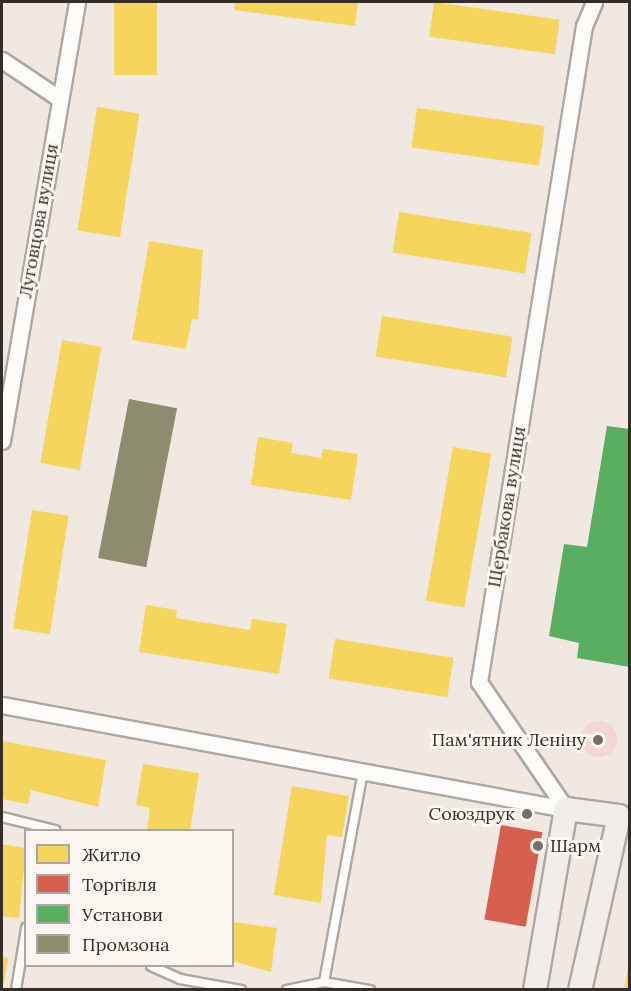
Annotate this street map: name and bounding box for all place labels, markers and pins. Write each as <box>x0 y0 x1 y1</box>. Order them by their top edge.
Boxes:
place label: Пам'ятник Леніну <box>432 729 586 751</box>
marker: Пам'ятник Леніну <box>591 733 605 747</box>
place label: Союздрук <box>429 803 515 825</box>
marker: Союздрук <box>520 807 534 821</box>
place label: Шарм <box>550 835 601 857</box>
marker: Шарм <box>531 839 545 853</box>

